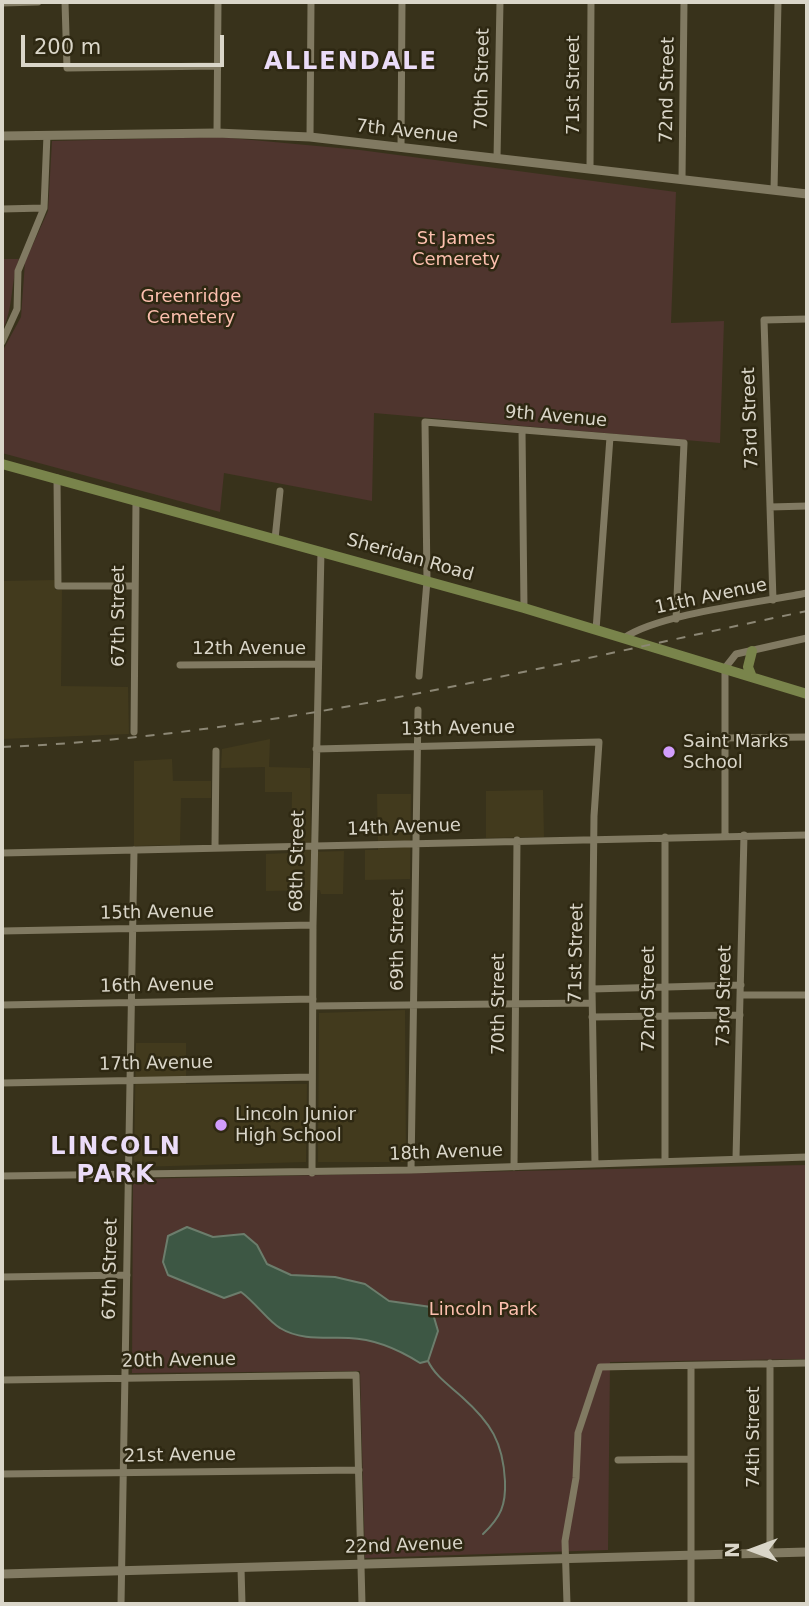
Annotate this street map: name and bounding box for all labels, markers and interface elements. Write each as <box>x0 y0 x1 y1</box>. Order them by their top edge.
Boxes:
scale bar <box>24 21 228 65</box>
street label: 70th Street <box>471 28 495 130</box>
text: 200 m <box>34 35 101 59</box>
street label: 71st Street <box>563 35 585 135</box>
street label: 72nd Street <box>656 37 680 143</box>
district label: ALLENDALE <box>265 49 437 77</box>
street label: 7th Avenue <box>355 116 459 148</box>
park label: St James Cemerety <box>412 228 500 270</box>
park label: Greenridge Cemetery <box>141 286 241 328</box>
street label: 73rd Street <box>738 367 764 469</box>
street label: 9th Avenue <box>504 402 608 432</box>
street label: Sheridan Road <box>344 530 476 586</box>
street label: 67th Street <box>108 565 130 667</box>
street label: 11th Avenue <box>653 575 769 619</box>
street label: 12th Avenue <box>192 638 306 660</box>
street label: 13th Avenue <box>401 717 515 741</box>
place label: Saint Marks School <box>683 731 788 774</box>
marker: Saint Marks School <box>661 744 677 760</box>
street label: 68th Street <box>286 810 310 912</box>
street label: 14th Avenue <box>347 815 461 841</box>
street label: 69th Street <box>387 889 409 991</box>
street label: 15th Avenue <box>100 901 214 925</box>
street label: 71st Street <box>565 903 589 1003</box>
street label: 73rd Street <box>713 945 737 1047</box>
street label: 72nd Street <box>638 946 660 1052</box>
street label: 70th Street <box>488 953 510 1055</box>
street label: 16th Avenue <box>100 974 214 998</box>
street label: 17th Avenue <box>99 1052 213 1076</box>
place label: Lincoln Junior High School <box>235 1104 356 1146</box>
marker: Lincoln Junior High School <box>213 1117 229 1133</box>
district label: LINCOLN PARK <box>51 1134 181 1190</box>
street label: 18th Avenue <box>389 1140 503 1166</box>
street label: 67th Street <box>99 1218 123 1320</box>
park label: Lincoln Park <box>429 1299 537 1321</box>
street label: 20th Avenue <box>122 1349 236 1373</box>
street label: 74th Street <box>743 1386 765 1488</box>
street label: 21st Avenue <box>124 1444 236 1468</box>
north arrow <box>718 1515 788 1585</box>
street label: 22nd Avenue <box>344 1533 464 1559</box>
text: N <box>721 1542 743 1558</box>

